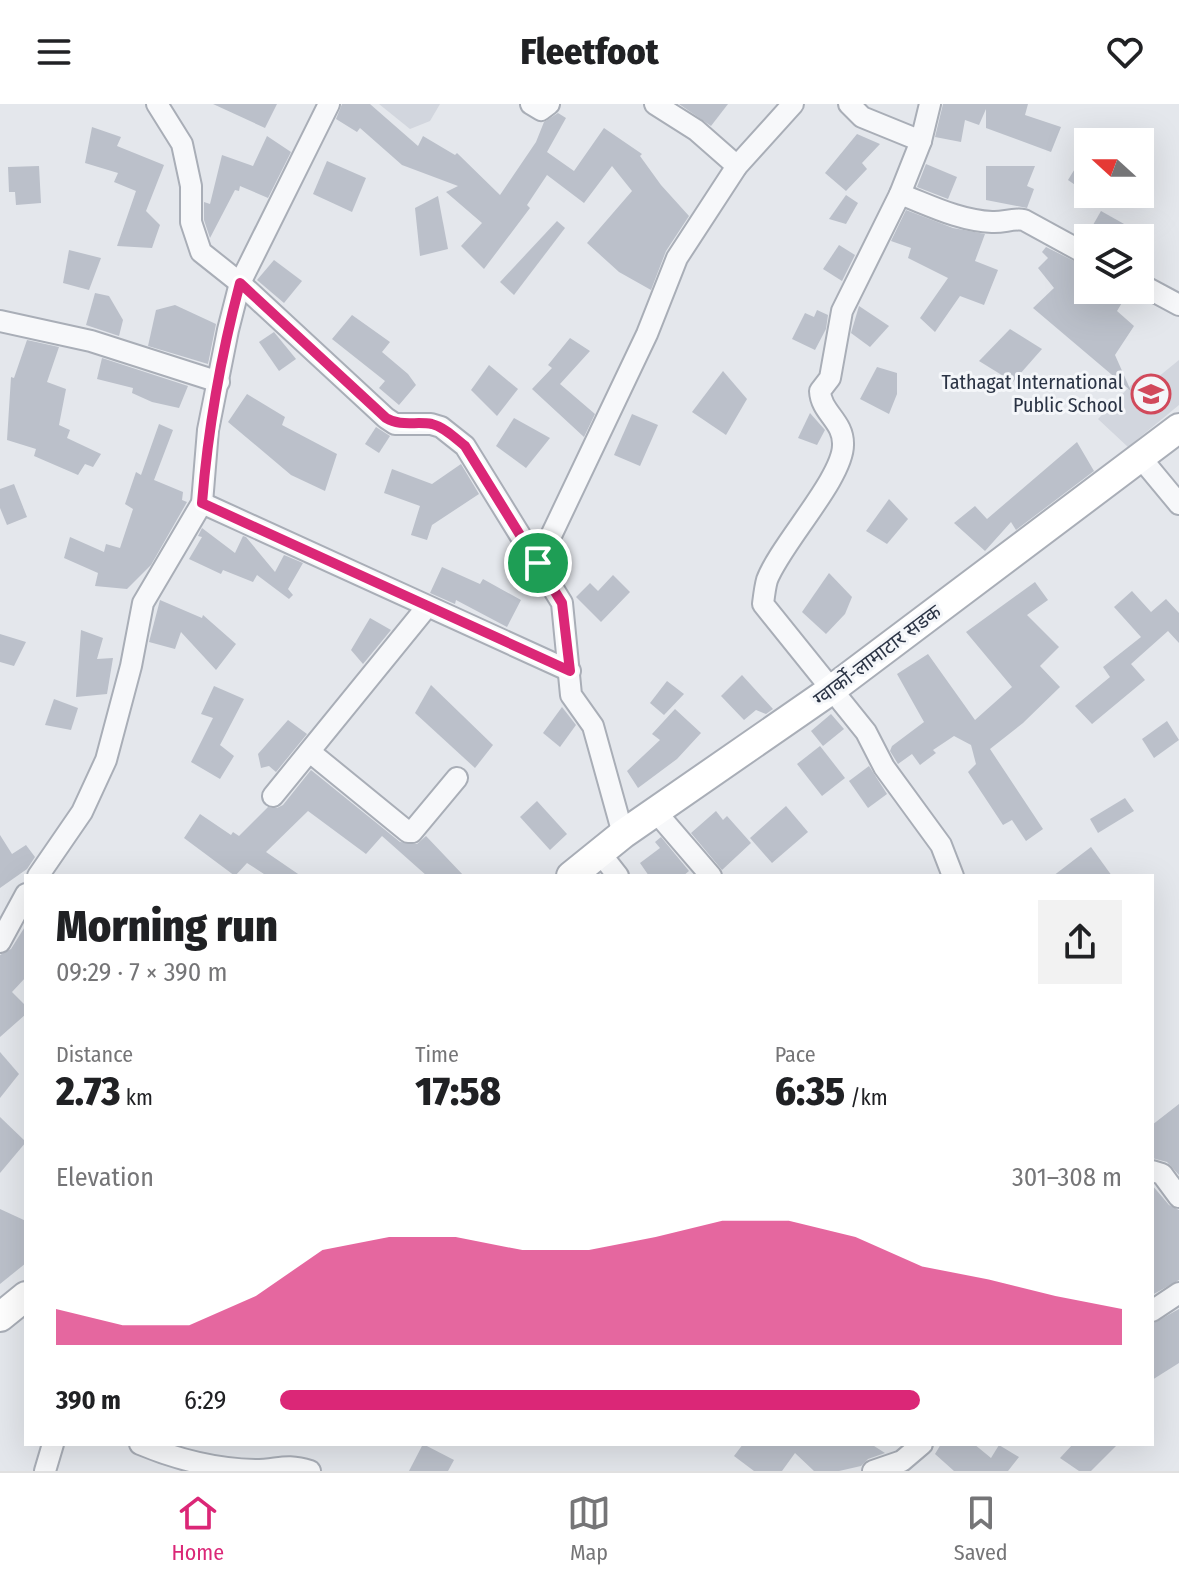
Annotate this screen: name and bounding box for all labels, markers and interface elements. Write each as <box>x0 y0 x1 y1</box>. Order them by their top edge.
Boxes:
icon: menu <box>32 30 76 74</box>
text: Fleetfoot <box>520 30 659 74</box>
icon: heart <box>1103 30 1147 74</box>
north arrow <box>1074 128 1154 208</box>
map controls <box>1074 128 1154 304</box>
button: layers <box>1074 224 1154 304</box>
place label: Tathagat International Public School <box>941 370 1123 417</box>
school or university icon: Tathagat International Public School <box>1130 373 1172 415</box>
pin <box>504 529 572 597</box>
icon: arrive <box>516 541 560 585</box>
street label: ग्वार्को-लामाटार सडक <box>809 599 946 711</box>
text: Morning run <box>56 900 278 953</box>
button: share <box>1038 900 1122 984</box>
text: 09:29 · 7 × 390 m <box>56 957 227 988</box>
text: Distance <box>56 1041 133 1068</box>
text: Time <box>415 1041 459 1068</box>
text: Pace <box>775 1041 816 1068</box>
text: 2.73 <box>56 1068 121 1116</box>
text: 17:58 <box>415 1068 501 1116</box>
text: 6:35 <box>775 1068 845 1116</box>
text: km <box>121 1084 153 1111</box>
text: /km <box>845 1084 888 1111</box>
text: Elevation <box>56 1162 154 1193</box>
text: 301–308 m <box>1012 1162 1122 1193</box>
text: 390 m <box>56 1385 121 1416</box>
text: 6:29 <box>184 1385 226 1416</box>
tab: Home <box>171 1491 224 1566</box>
tab: Map <box>567 1491 611 1566</box>
tab: Saved <box>954 1491 1008 1566</box>

